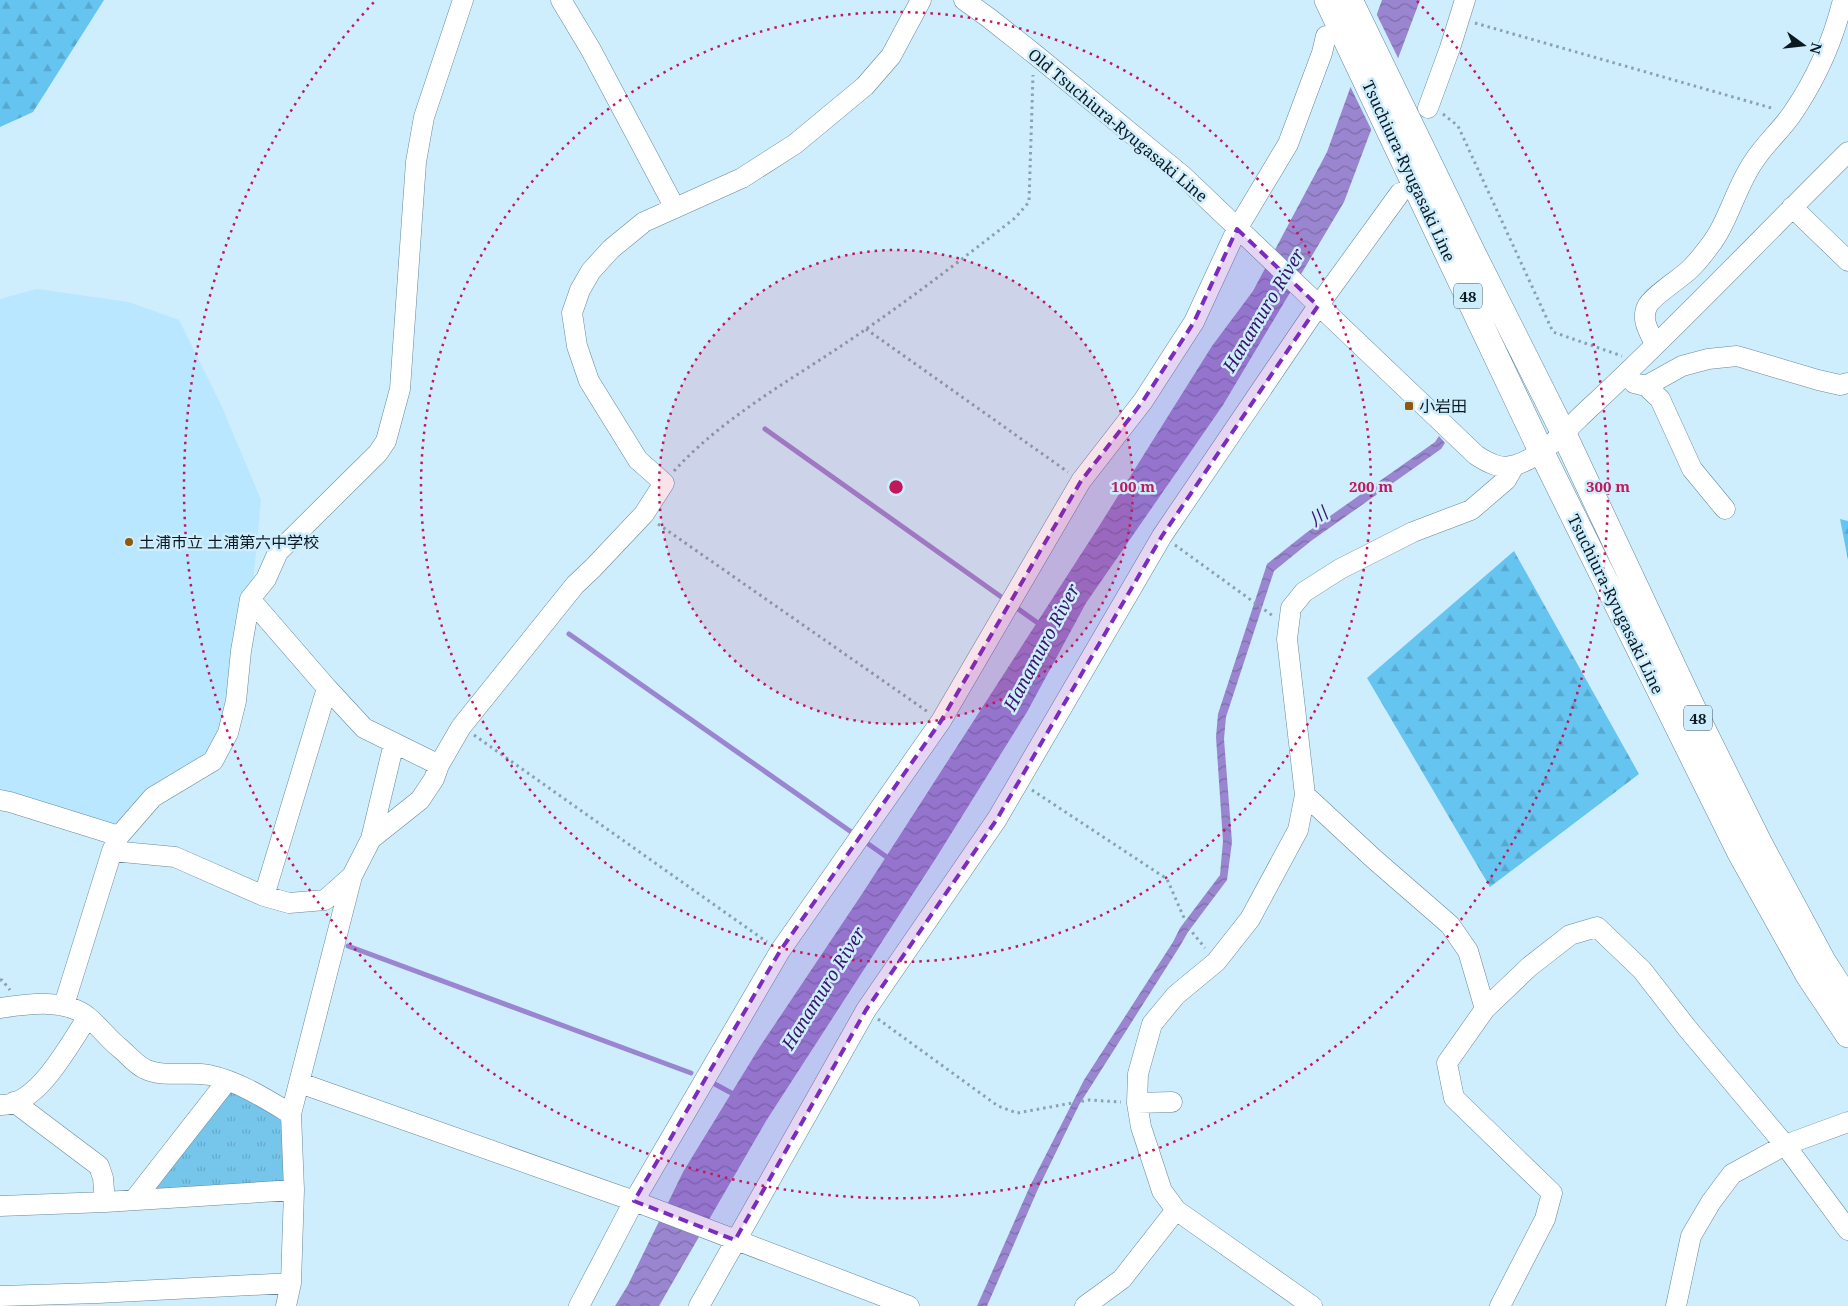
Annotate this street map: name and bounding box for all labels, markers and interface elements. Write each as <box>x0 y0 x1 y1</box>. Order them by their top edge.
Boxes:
north arrow <box>1778 20 1828 70</box>
text: N <box>1805 41 1827 56</box>
street label: Old Tsuchiura-Ryugasaki Line <box>1024 43 1212 207</box>
street label: Tsuchiura-Ryugasaki Line <box>1357 77 1461 265</box>
water label: Hanamuro River <box>1216 243 1310 377</box>
road number: 48 <box>1454 284 1482 308</box>
place label: 小岩田 <box>1419 395 1467 417</box>
marker: 小岩田 <box>1403 400 1415 412</box>
text: 100 m <box>1111 476 1155 496</box>
text: 200 m <box>1349 476 1393 496</box>
text: 300 m <box>1586 476 1630 496</box>
centre of rings <box>887 478 905 496</box>
water label: 川 <box>1304 500 1334 531</box>
street label: Tsuchiura-Ryugasaki Line <box>1563 510 1669 698</box>
place label: 土浦市立 土浦第六中学校 <box>139 531 319 553</box>
marker: 土浦市立 土浦第六中学校 <box>123 536 135 548</box>
water label: Hanamuro River <box>997 579 1085 715</box>
road number: 48 <box>1684 706 1712 730</box>
water label: Hanamuro River <box>775 922 871 1055</box>

